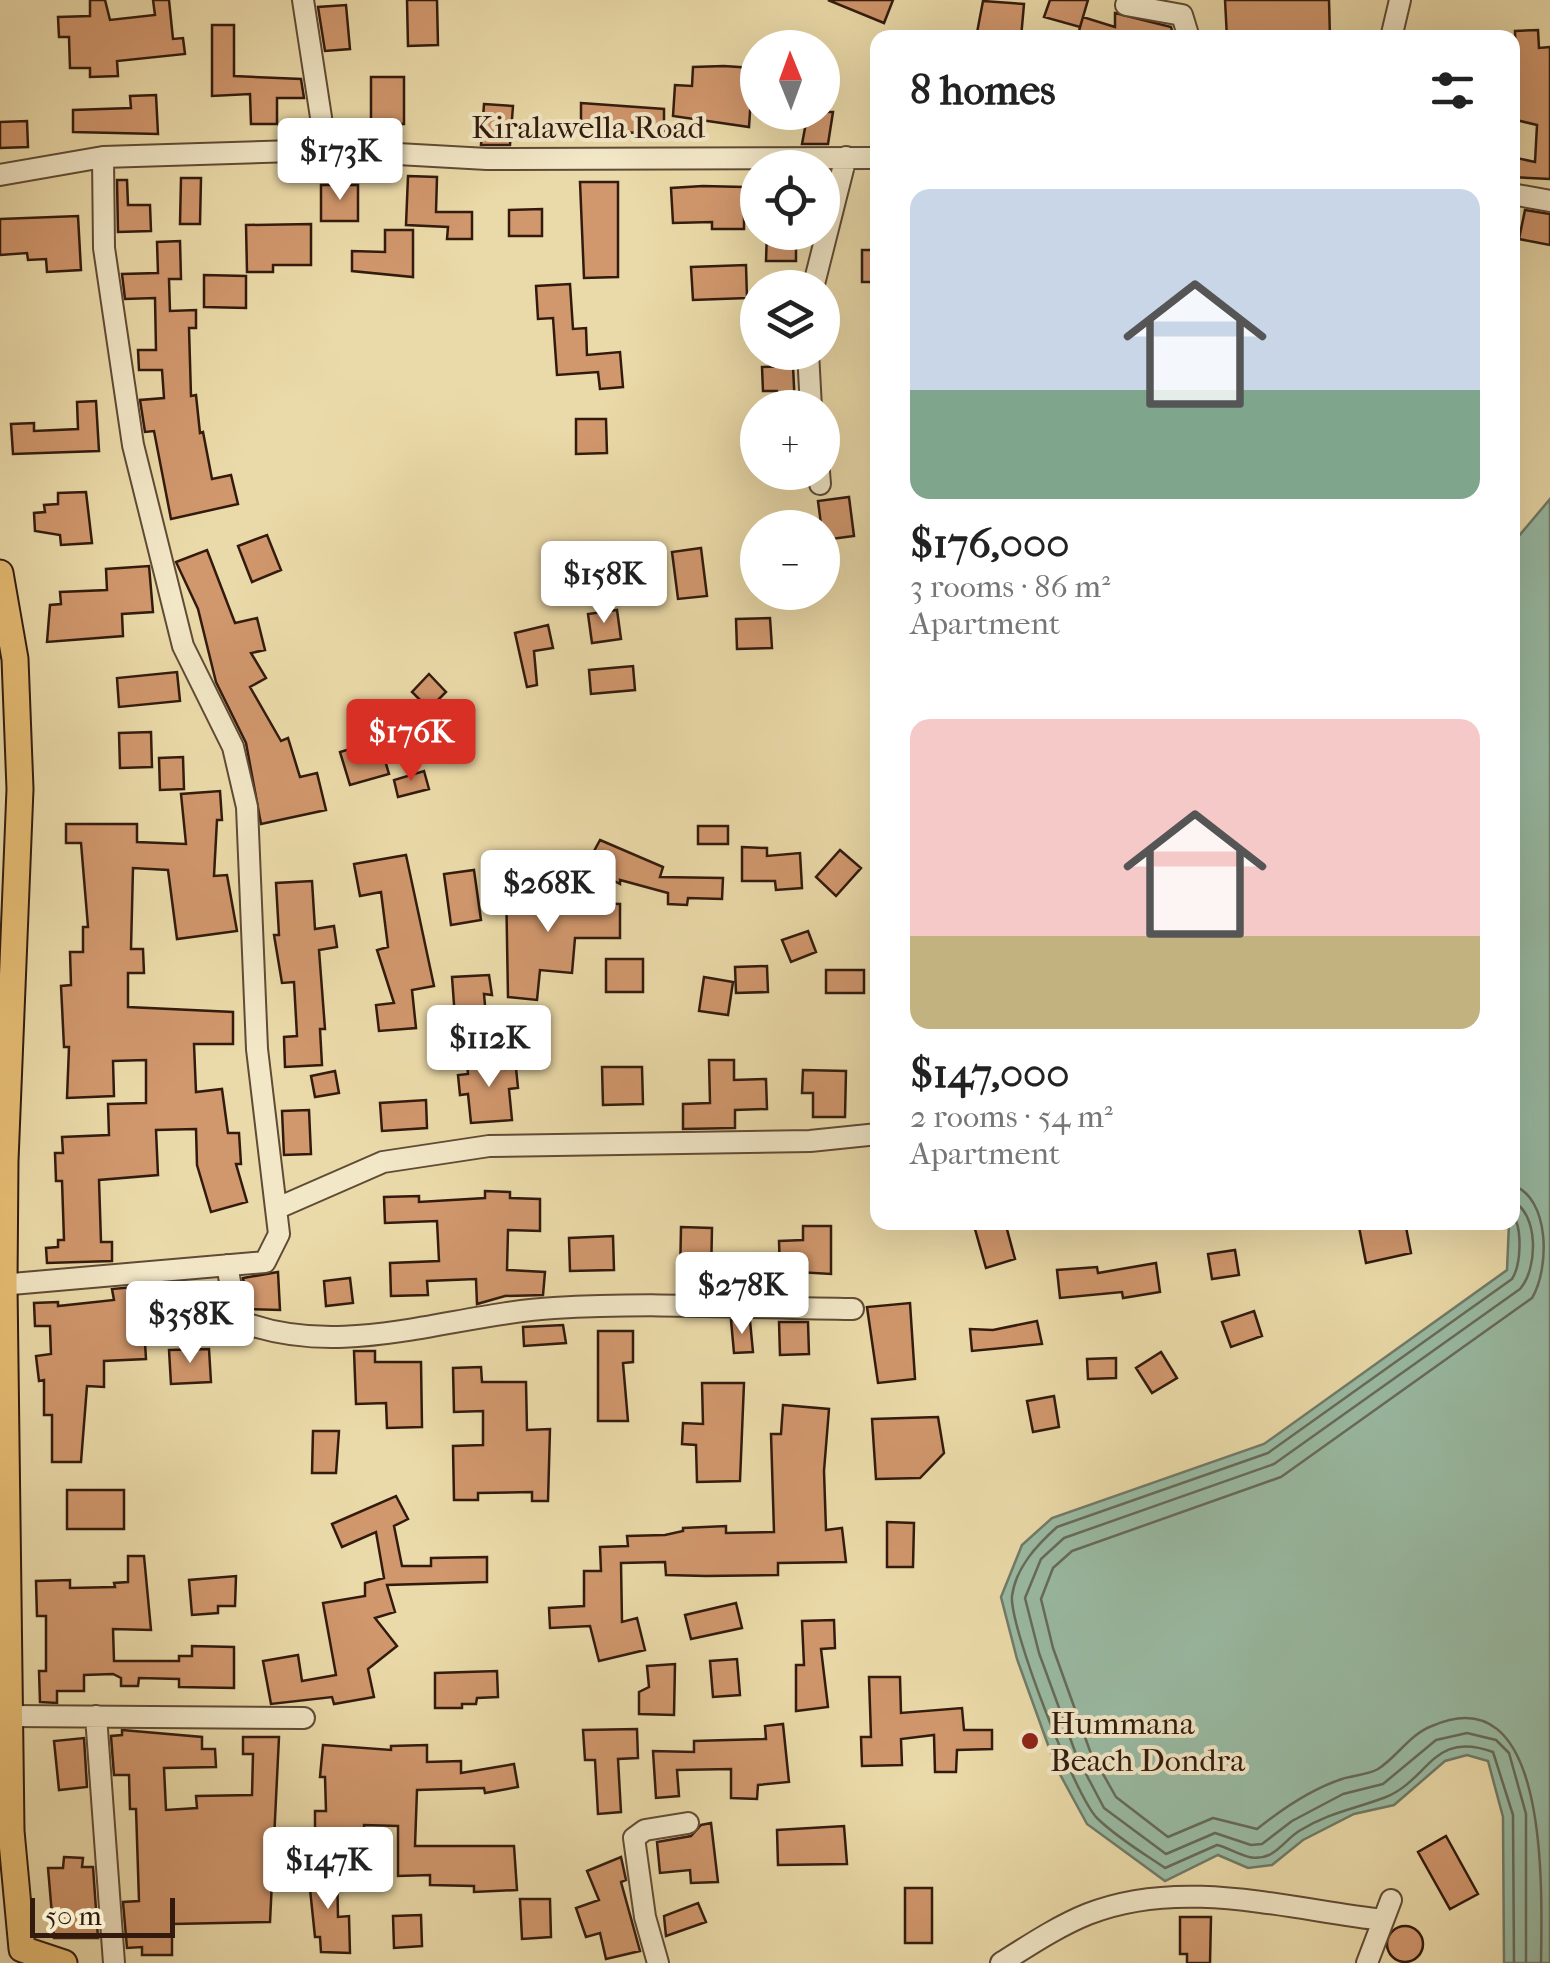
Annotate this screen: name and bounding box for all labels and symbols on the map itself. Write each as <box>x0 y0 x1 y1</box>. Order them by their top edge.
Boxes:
north arrow <box>740 30 840 130</box>
street label: Kiralawella Road <box>471 109 705 146</box>
pin: $173K <box>270 118 410 203</box>
pin: $158K <box>534 541 674 626</box>
pin: $176K <box>341 699 481 784</box>
pin: $268K <box>478 850 618 935</box>
pin: $112K <box>419 1005 559 1090</box>
pin: $278K <box>672 1252 812 1337</box>
pin: $358K <box>120 1281 260 1366</box>
place label: Hummana Beach Dondra <box>1050 1705 1246 1779</box>
marker: Hummana Beach Dondra <box>1019 1730 1041 1752</box>
pin: $147K <box>258 1827 398 1912</box>
scale bar <box>30 1893 175 1938</box>

